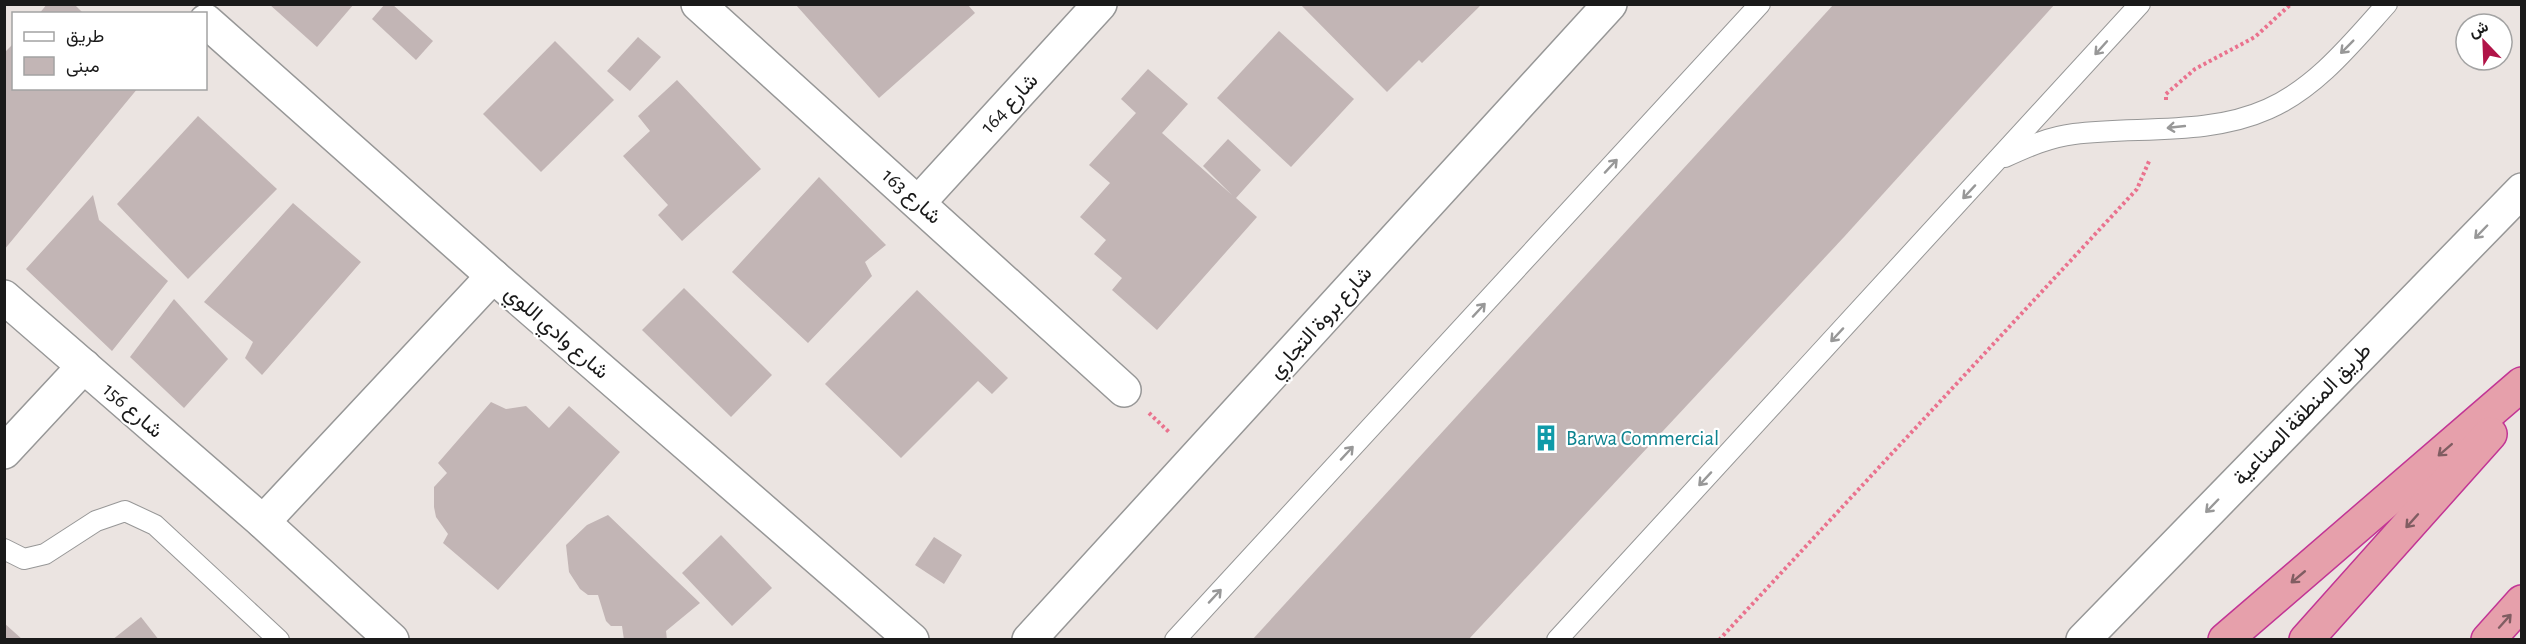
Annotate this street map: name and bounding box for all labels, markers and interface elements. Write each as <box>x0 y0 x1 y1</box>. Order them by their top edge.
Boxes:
legend <box>12 12 207 90</box>
north arrow <box>2454 12 2514 72</box>
text: ش <box>2467 18 2491 41</box>
text: طريق <box>66 28 104 47</box>
one-way arrow <box>2094 40 2108 55</box>
one-way arrow <box>2340 40 2355 55</box>
text: مبنى <box>66 58 100 77</box>
street label: شارع 164 <box>977 70 1044 139</box>
one-way arrow <box>2167 122 2187 133</box>
one-way arrow <box>1604 159 1618 174</box>
street label: شارع 163 <box>876 165 945 230</box>
one-way arrow <box>1962 184 1976 199</box>
one-way arrow <box>2473 224 2488 239</box>
street label: شارع بروة التجاري <box>1265 262 1380 386</box>
street label: شارع وادي اللوي <box>497 282 613 387</box>
one-way arrow <box>1472 303 1486 318</box>
one-way arrow <box>1830 328 1844 343</box>
street label: طريق المنطقة الصناعية <box>2230 339 2377 491</box>
street label: شارع 156 <box>97 379 167 444</box>
building icon: Barwa Commercial <box>1531 423 1561 453</box>
place label: Barwa Commercial <box>1566 428 1719 449</box>
one-way arrow <box>2438 443 2453 457</box>
one-way arrow <box>1340 446 1354 461</box>
one-way arrow <box>1698 471 1712 486</box>
one-way arrow <box>2205 499 2219 514</box>
one-way arrow <box>2405 514 2419 529</box>
one-way arrow <box>2291 570 2306 584</box>
one-way arrow <box>1207 589 1222 604</box>
one-way arrow <box>2498 614 2512 629</box>

